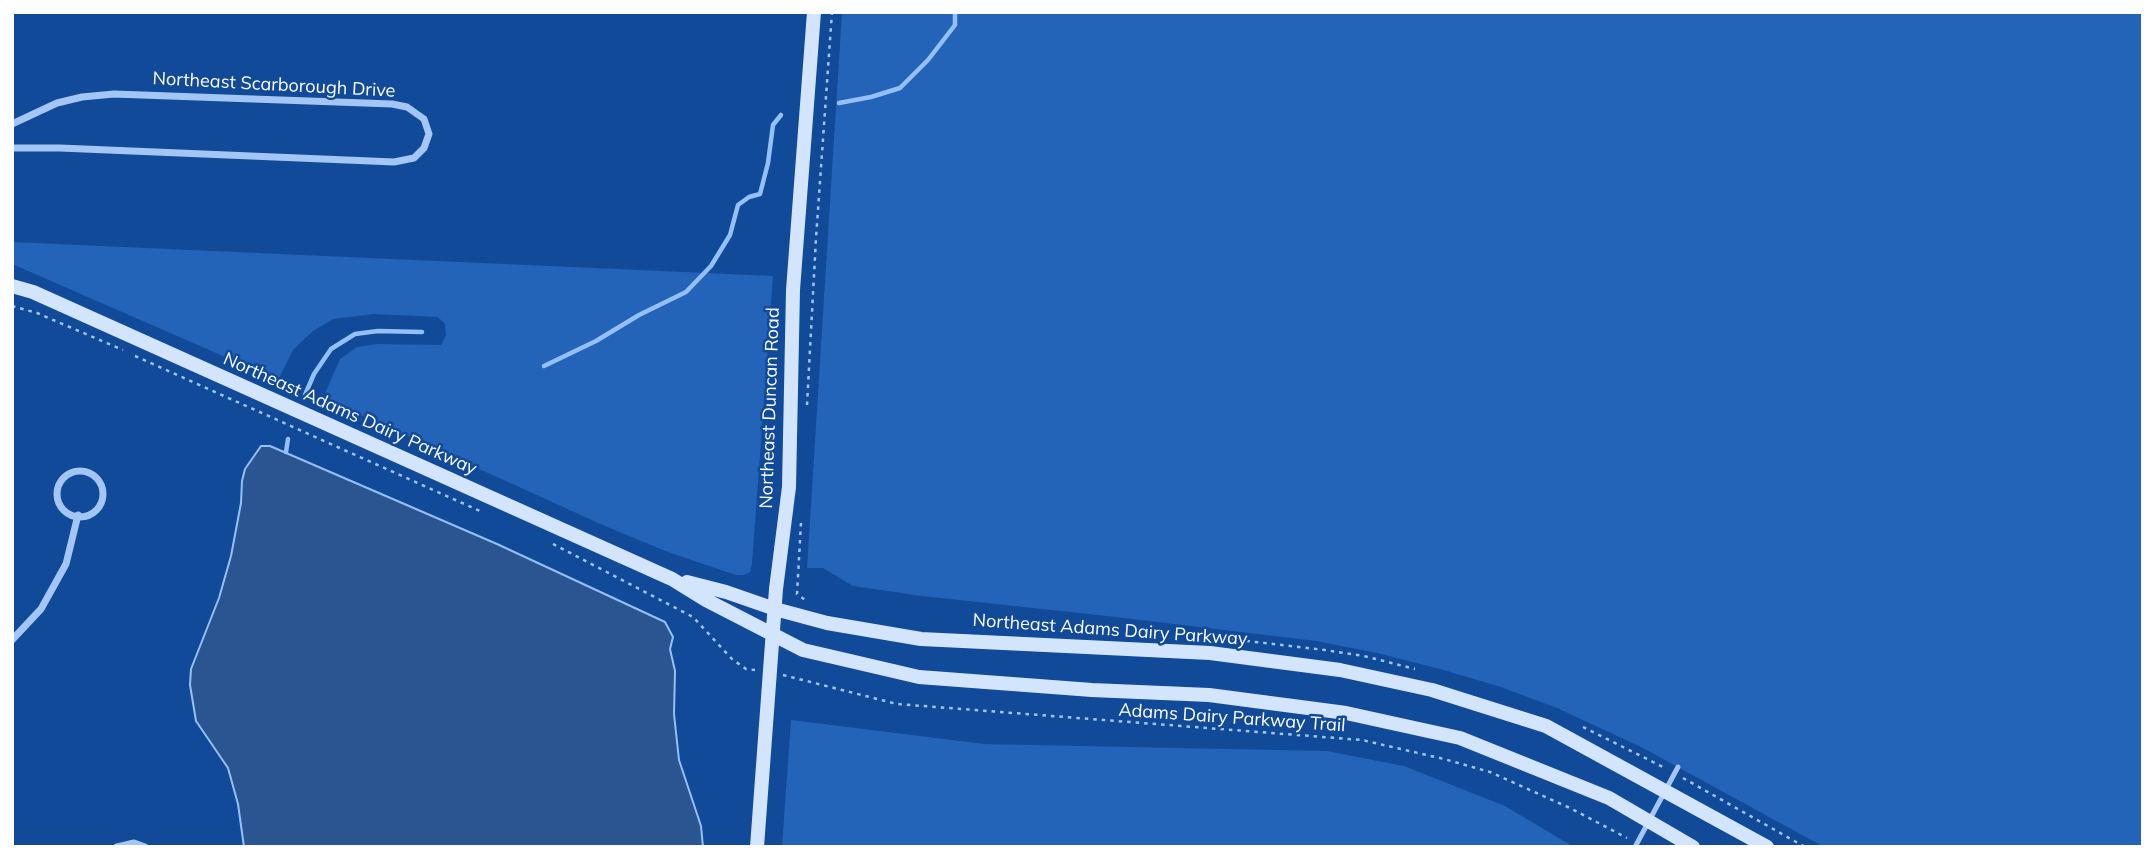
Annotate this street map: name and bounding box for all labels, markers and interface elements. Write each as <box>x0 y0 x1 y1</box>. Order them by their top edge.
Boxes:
street label: Northeast Scarborough Drive <box>152 68 396 102</box>
street label: Northeast Duncan Road <box>756 307 784 509</box>
street label: Northeast Adams Dairy Parkway <box>220 348 480 480</box>
street label: Northeast Adams Dairy Parkway <box>972 610 1248 650</box>
street label: Adams Dairy Parkway Trail <box>1118 699 1346 737</box>

